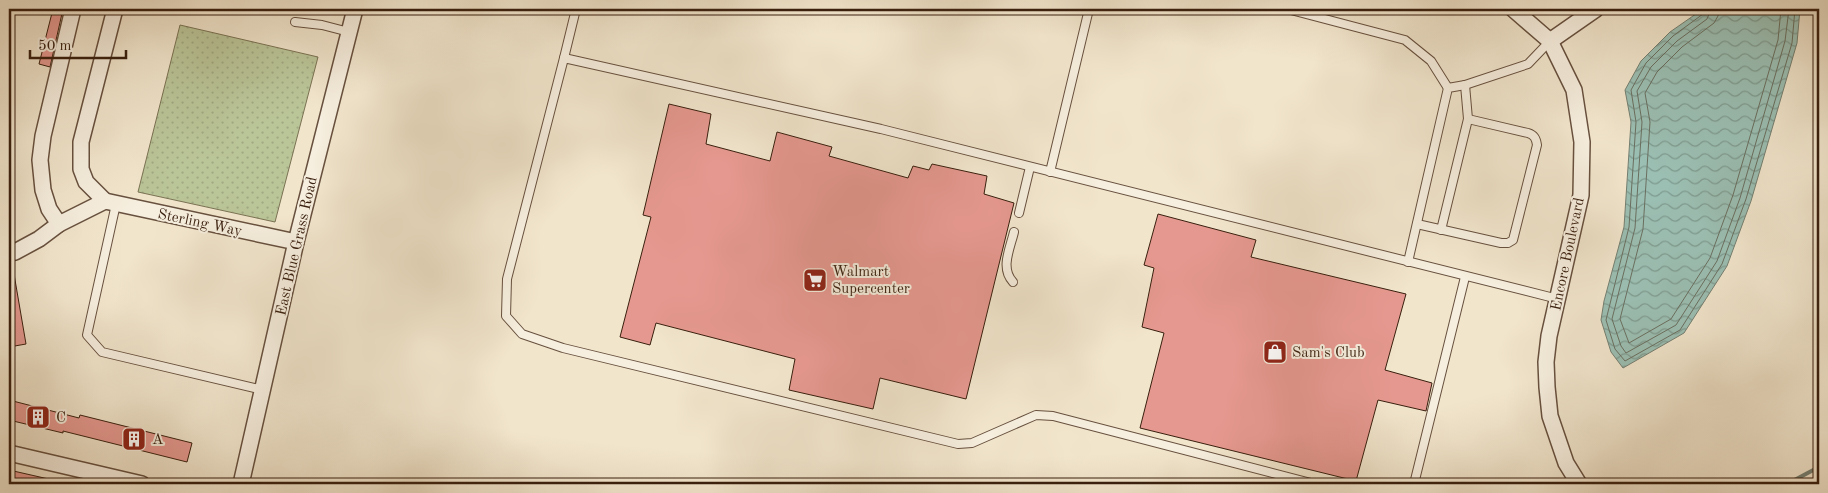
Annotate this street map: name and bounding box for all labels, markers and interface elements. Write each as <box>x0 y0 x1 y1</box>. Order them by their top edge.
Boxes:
scale bar <box>30 28 126 60</box>
text: 50 m <box>38 39 72 54</box>
street label: East Blue Grass Road <box>274 175 321 317</box>
street label: Encore Boulevard <box>1549 196 1588 312</box>
street label: Sterling Way <box>156 207 243 240</box>
place label: Walmart Supercenter <box>832 265 910 297</box>
supermarket icon: Walmart Supercenter <box>802 267 828 293</box>
shop icon: Sam's Club <box>1262 339 1288 365</box>
place label: Sam's Club <box>1292 346 1365 361</box>
building icon: C <box>25 404 51 430</box>
place label: C <box>56 411 66 426</box>
building icon: A <box>121 426 147 452</box>
place label: A <box>152 433 164 448</box>

